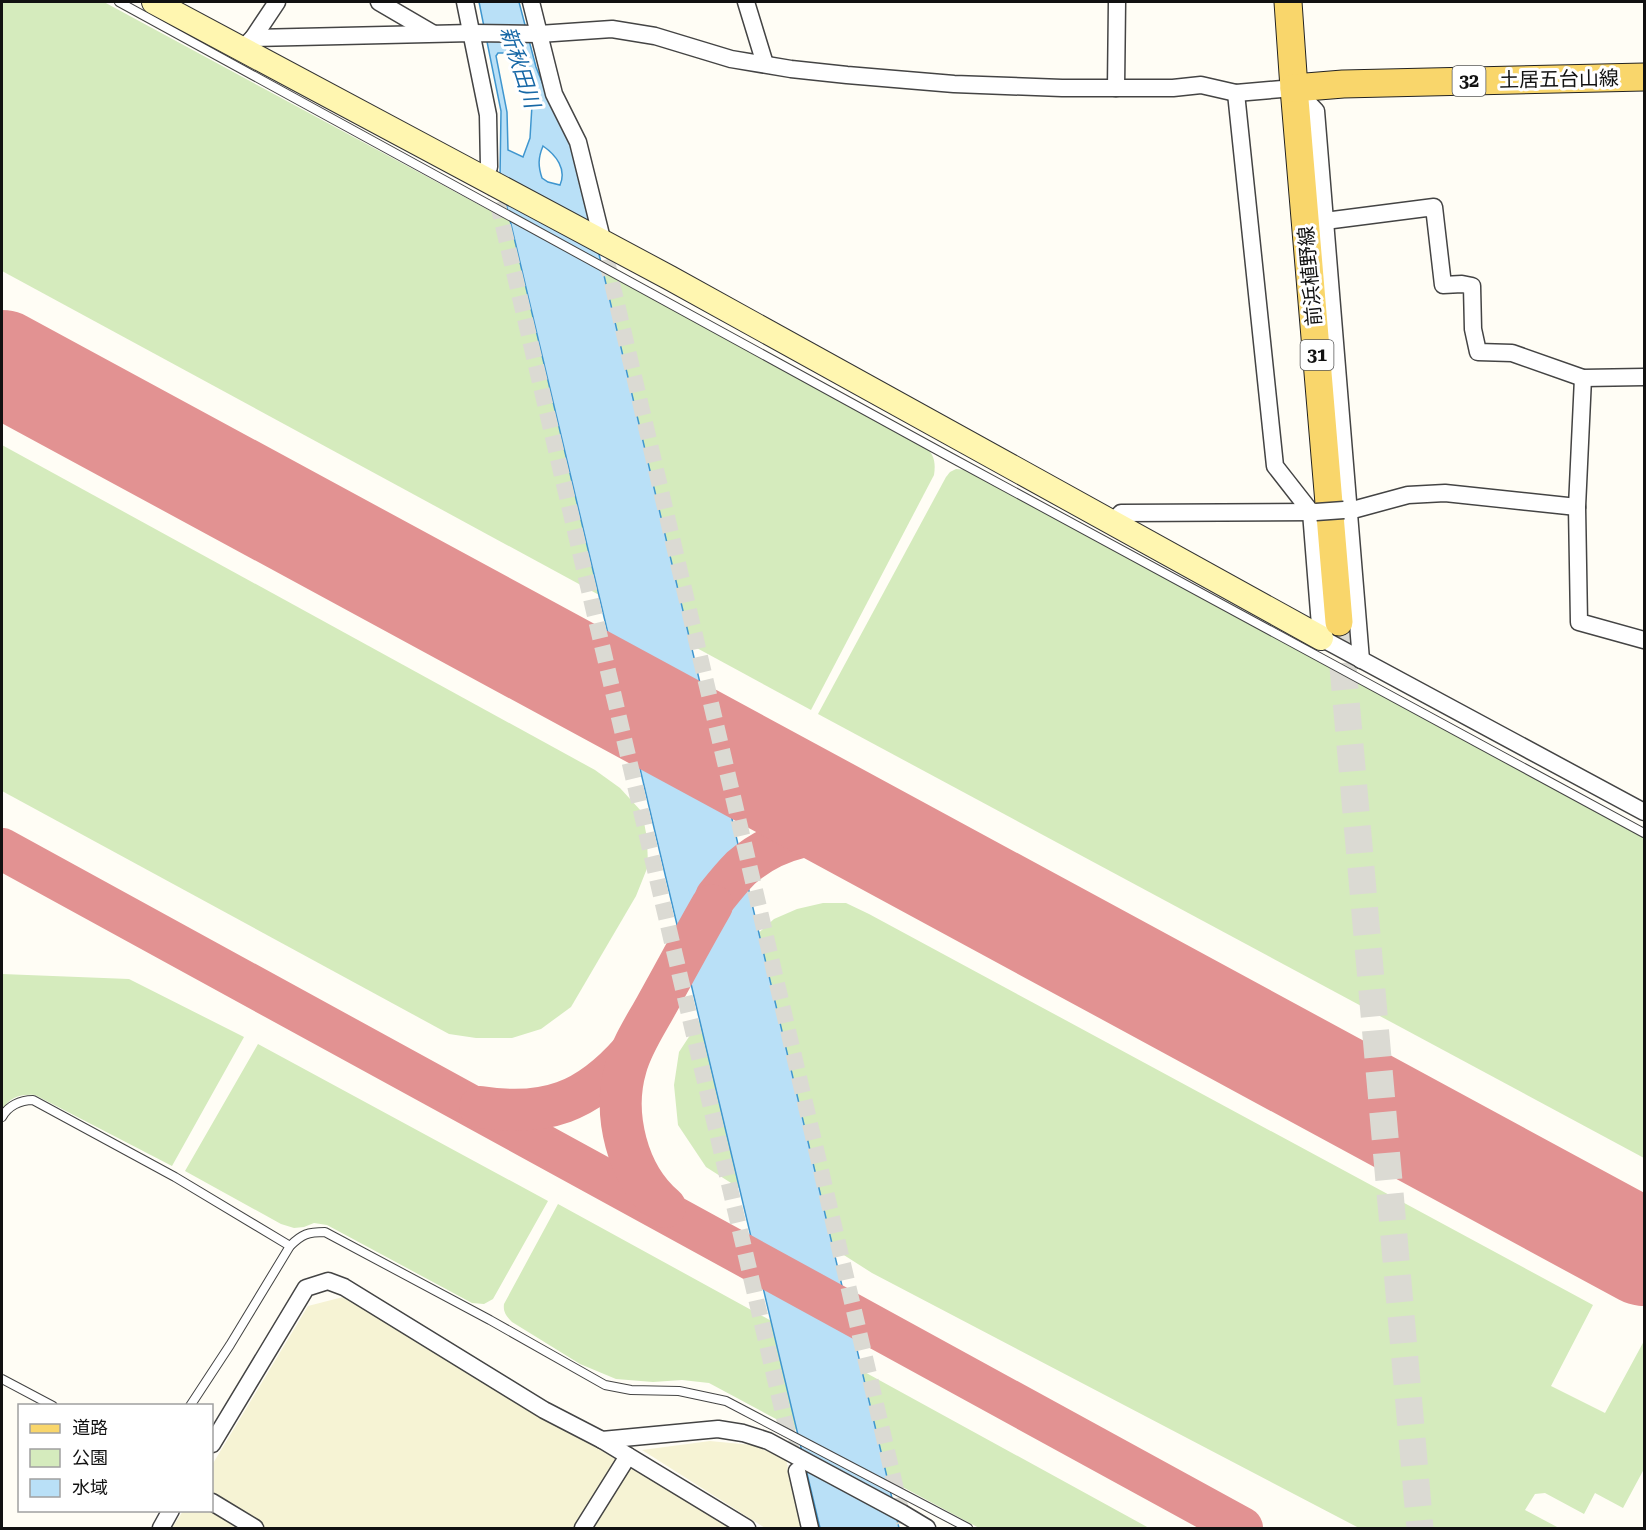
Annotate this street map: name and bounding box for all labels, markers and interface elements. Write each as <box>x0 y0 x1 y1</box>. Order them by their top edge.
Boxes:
water label: 新秋田川 <box>496 23 545 113</box>
road number: 32 <box>1452 66 1486 96</box>
street label: 土居五台山線 <box>1499 66 1619 92</box>
street label: 前浜植野線 <box>1294 225 1326 327</box>
road number: 31 <box>1300 340 1334 370</box>
legend <box>18 1404 213 1512</box>
text: 道路 <box>72 1417 108 1438</box>
text: 公園 <box>72 1447 108 1468</box>
text: 水域 <box>72 1477 108 1498</box>

